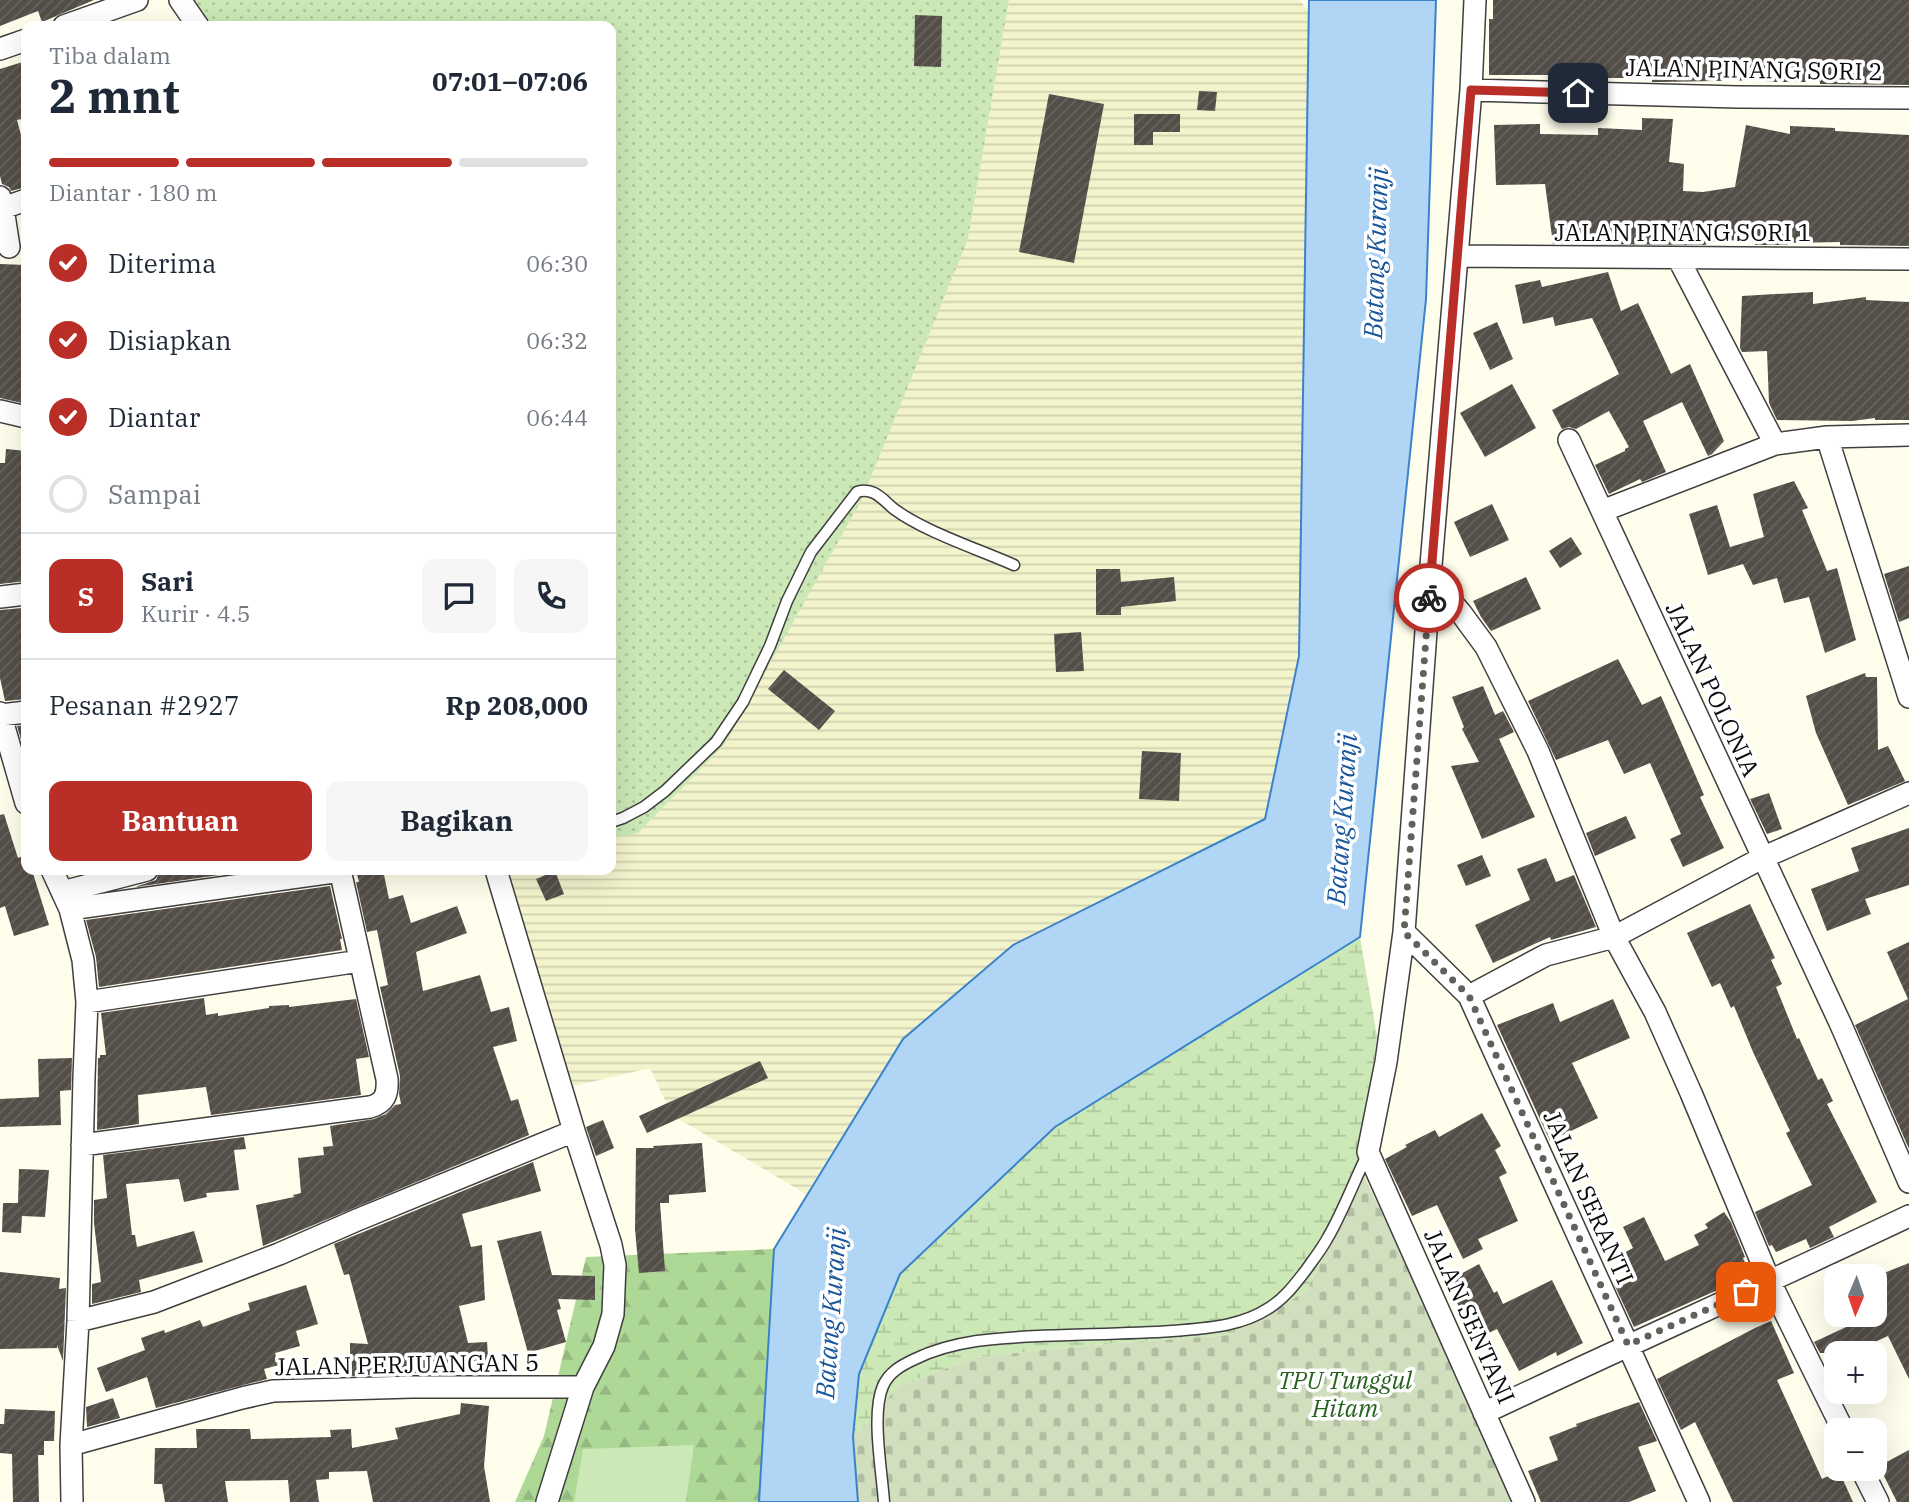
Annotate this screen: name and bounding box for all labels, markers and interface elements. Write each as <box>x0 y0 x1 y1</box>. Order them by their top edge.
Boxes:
text: Tiba dalam <box>49 40 171 70</box>
street label: JALAN PINANG SORI 2 <box>1625 51 1883 87</box>
pin <box>1548 63 1608 123</box>
text: 07:01–07:06 <box>432 64 588 98</box>
text: 2 mnt <box>49 66 180 126</box>
icon: home <box>1559 74 1597 112</box>
water label: Batang Kuranji <box>1355 166 1395 340</box>
text: Diantar · 180 m <box>49 177 217 207</box>
street label: JALAN PINANG SORI 1 <box>1554 216 1812 248</box>
icon: check <box>49 244 87 282</box>
text: Diterima <box>108 246 216 280</box>
text: 06:30 <box>526 248 588 278</box>
icon: check <box>49 321 87 359</box>
text: Disiapkan <box>108 323 232 357</box>
text: 06:32 <box>526 325 588 355</box>
icon: check <box>49 398 87 436</box>
text: Diantar <box>108 400 200 434</box>
text: 06:44 <box>526 402 588 432</box>
text: Sampai <box>108 477 201 511</box>
button: chat <box>422 559 496 633</box>
button: phone <box>514 559 588 633</box>
courier <box>1394 563 1464 633</box>
text: Sari <box>141 564 194 598</box>
text: S <box>78 579 94 613</box>
icon: bike <box>1410 579 1448 617</box>
street label: JALAN POLONIA <box>1659 597 1768 782</box>
text: Kurir · 4.5 <box>141 598 250 628</box>
text: Pesanan #2927 <box>49 688 239 722</box>
text: Rp 208,000 <box>445 688 588 722</box>
water label: Batang Kuranji <box>1318 732 1364 907</box>
button: Bantuan <box>49 781 312 861</box>
button: Bagikan <box>326 781 588 861</box>
street label: JALAN SERANTI <box>1536 1105 1642 1289</box>
street label: JALAN SENTANI <box>1417 1224 1523 1408</box>
water label: Batang Kuranji <box>807 1226 853 1401</box>
pin <box>1716 1262 1776 1322</box>
north arrow <box>1824 1264 1886 1326</box>
map controls <box>1824 1264 1887 1481</box>
icon: bag <box>1727 1273 1765 1311</box>
button: + <box>1824 1341 1887 1404</box>
street label: JALAN PERJUANGAN 5 <box>274 1346 540 1382</box>
park label: TPU Tunggul Hitam <box>1278 1364 1413 1424</box>
button: − <box>1824 1418 1887 1481</box>

